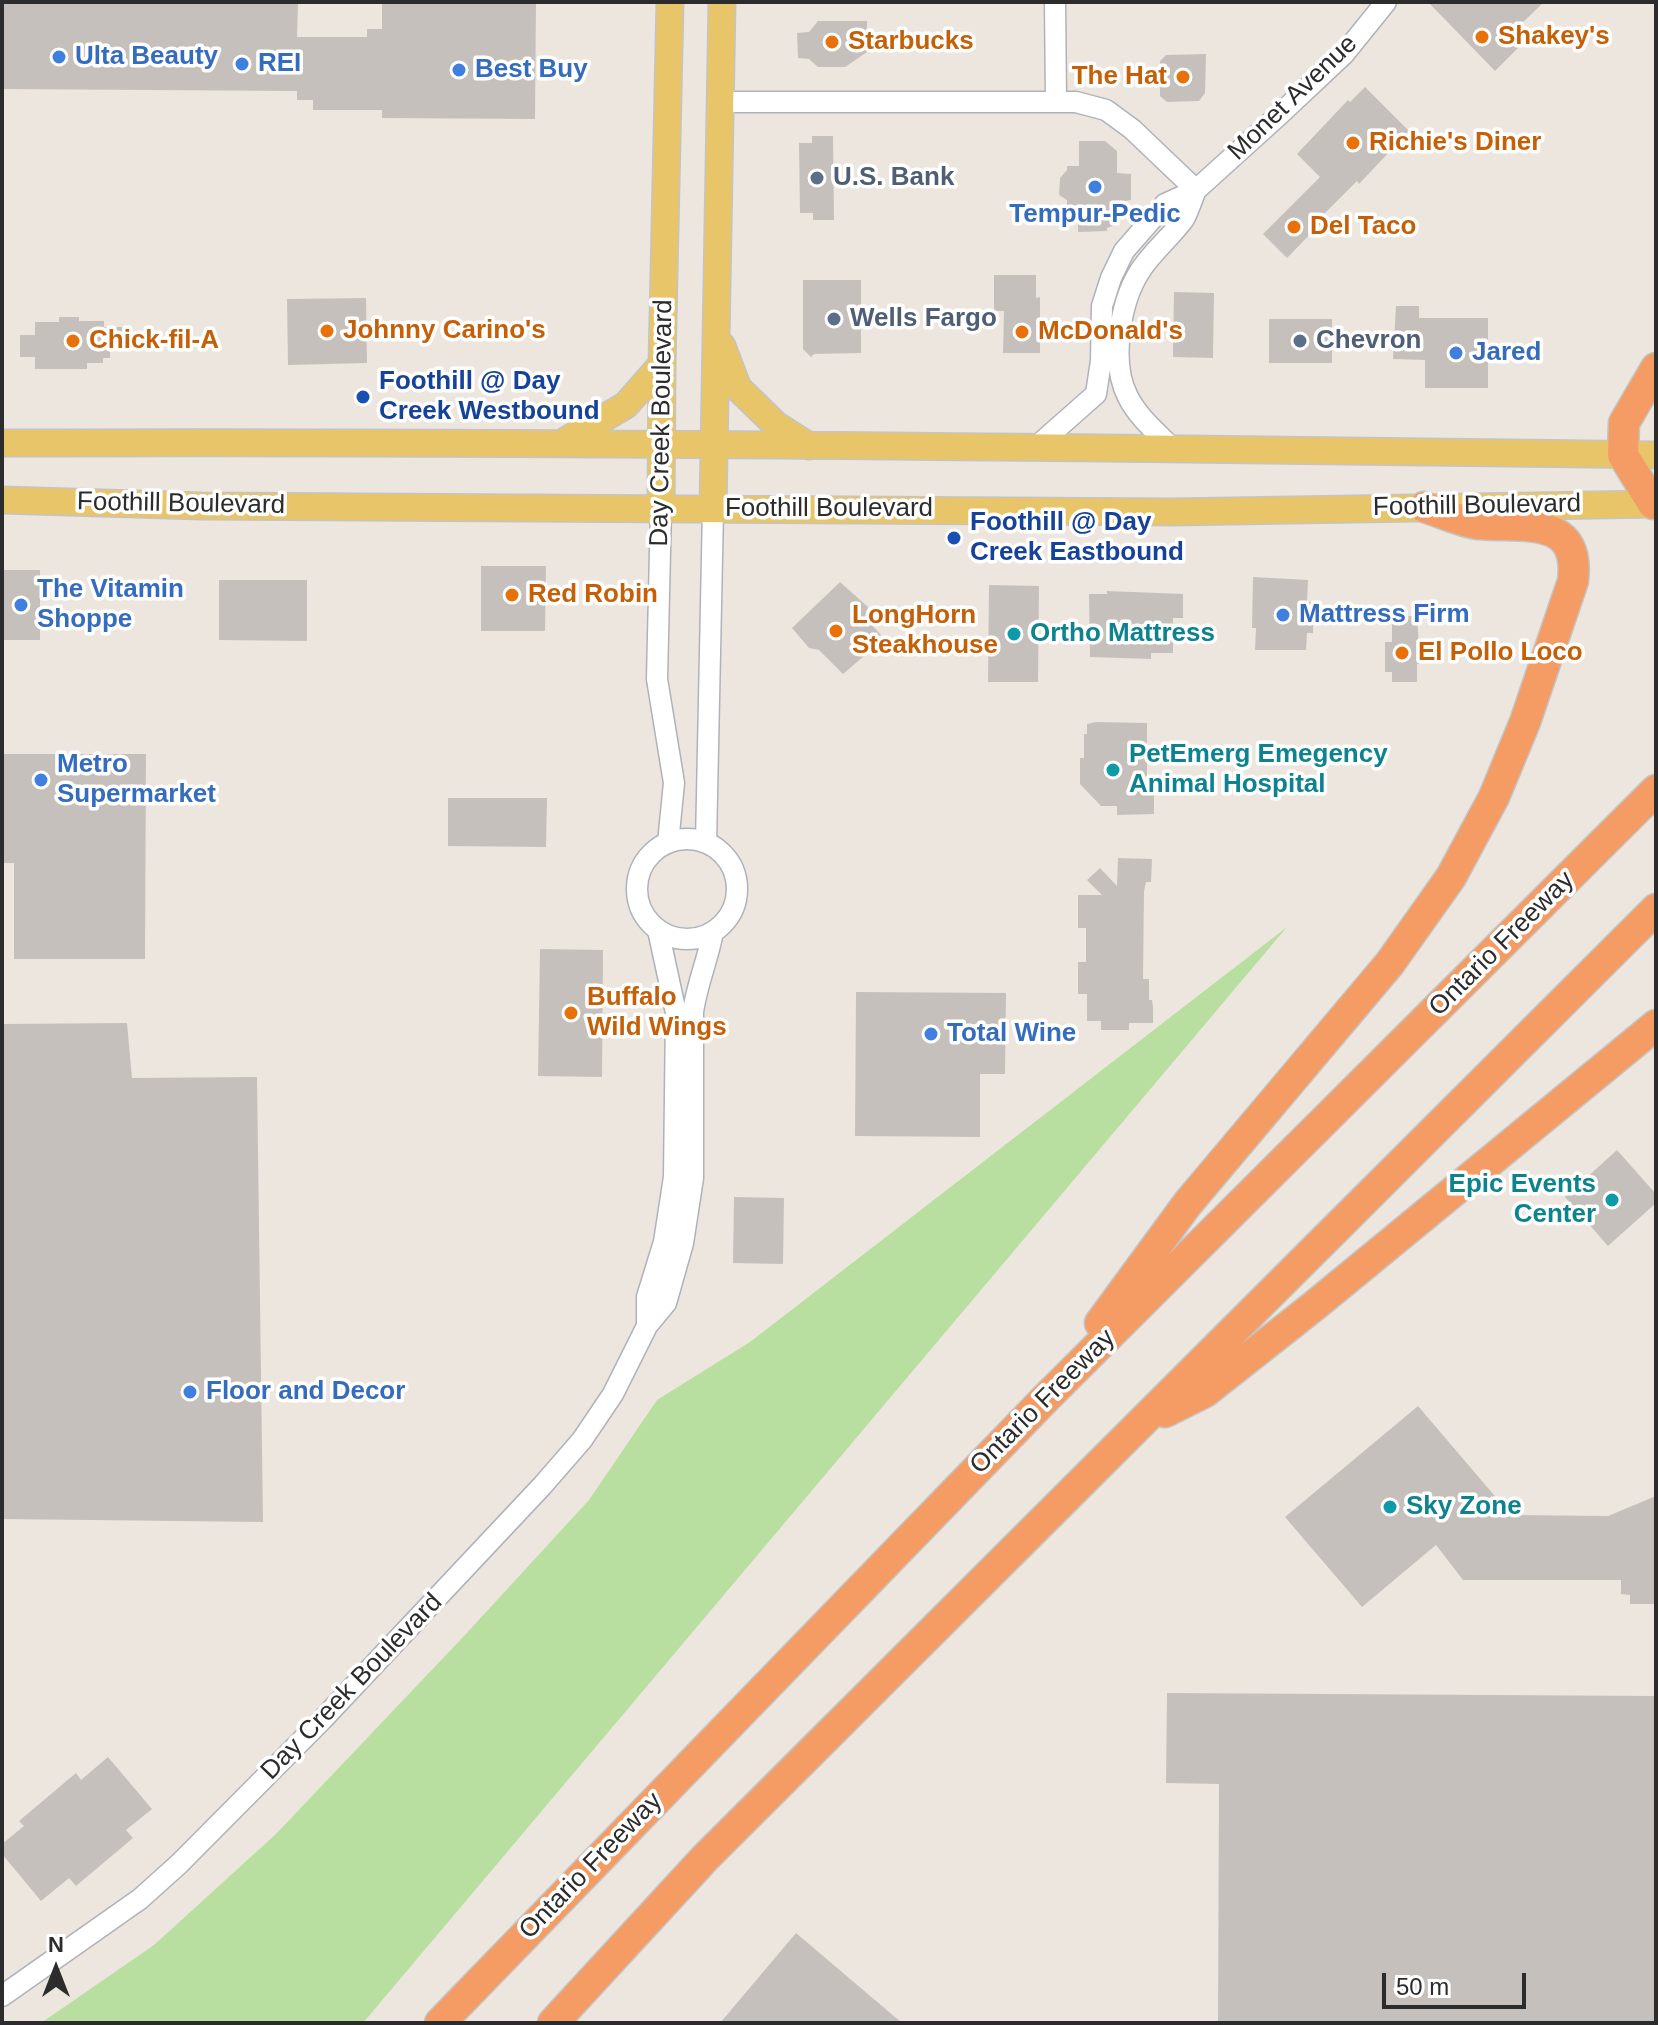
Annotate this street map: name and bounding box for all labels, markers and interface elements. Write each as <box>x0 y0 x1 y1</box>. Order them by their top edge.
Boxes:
place label: Shakey's <box>1498 21 1610 53</box>
place label: Starbucks <box>848 26 974 58</box>
marker: Shakey's <box>1473 28 1491 46</box>
street label: Monet Avenue <box>1222 29 1364 167</box>
marker: Starbucks <box>823 33 841 51</box>
place label: Ulta Beauty <box>75 41 218 73</box>
marker: Ulta Beauty <box>50 48 68 66</box>
place label: REI <box>258 48 301 80</box>
place label: Best Buy <box>475 54 588 86</box>
marker: REI <box>233 55 251 73</box>
marker: Best Buy <box>450 61 468 79</box>
place label: The Hat <box>1072 61 1167 93</box>
marker: The Hat <box>1174 68 1192 86</box>
place label: Richie's Diner <box>1369 127 1541 159</box>
marker: Richie's Diner <box>1344 134 1362 152</box>
place label: U.S. Bank <box>833 162 954 194</box>
marker: U.S. Bank <box>808 169 826 187</box>
marker: Tempur-Pedic <box>1086 178 1104 196</box>
place label: Tempur-Pedic <box>1009 199 1181 231</box>
place label: Del Taco <box>1310 211 1416 243</box>
marker: Del Taco <box>1285 218 1303 236</box>
street label: Day Creek Boulevard <box>644 299 680 547</box>
place label: Wells Fargo <box>850 303 997 335</box>
marker: Wells Fargo <box>825 310 843 328</box>
place label: Johnny Carino's <box>343 315 546 347</box>
place label: McDonald's <box>1038 316 1183 348</box>
marker: Johnny Carino's <box>318 322 336 340</box>
marker: McDonald's <box>1013 323 1031 341</box>
place label: Chick-fil-A <box>89 325 219 357</box>
place label: Chevron <box>1316 325 1421 357</box>
marker: Chick-fil-A <box>64 332 82 350</box>
marker: Chevron <box>1291 332 1309 350</box>
place label: Jared <box>1472 337 1541 369</box>
marker: Jared <box>1447 344 1465 362</box>
place label: Foothill @ Day Creek Westbound <box>379 366 600 428</box>
marker: Foothill @ Day Creek Westbound <box>354 388 372 406</box>
street label: Foothill Boulevard <box>77 487 285 521</box>
street label: Foothill Boulevard <box>1373 489 1581 523</box>
street label: Foothill Boulevard <box>725 493 933 525</box>
place label: Foothill @ Day Creek Eastbound <box>970 507 1184 568</box>
marker: Foothill @ Day Creek Eastbound <box>945 529 963 547</box>
place label: The Vitamin Shoppe <box>37 574 184 636</box>
place label: Red Robin <box>528 579 658 611</box>
marker: Red Robin <box>503 586 521 604</box>
marker: The Vitamin Shoppe <box>12 596 30 614</box>
place label: Mattress Firm <box>1299 599 1469 631</box>
place label: LongHorn Steakhouse <box>852 600 998 662</box>
marker: Mattress Firm <box>1274 606 1292 624</box>
place label: Ortho Mattress <box>1030 618 1215 650</box>
marker: LongHorn Steakhouse <box>827 622 845 640</box>
marker: Ortho Mattress <box>1005 625 1023 643</box>
place label: El Pollo Loco <box>1418 637 1583 669</box>
marker: El Pollo Loco <box>1393 644 1411 662</box>
place label: PetEmerg Emegency Animal Hospital <box>1129 739 1388 800</box>
place label: Metro Supermarket <box>57 749 216 810</box>
marker: PetEmerg Emegency Animal Hospital <box>1104 761 1122 779</box>
marker: Metro Supermarket <box>32 771 50 789</box>
street label: Ontario Freeway <box>1423 865 1581 1023</box>
place label: Buffalo Wild Wings <box>587 982 727 1044</box>
marker: Buffalo Wild Wings <box>562 1004 580 1022</box>
place label: Total Wine <box>947 1018 1076 1050</box>
marker: Total Wine <box>922 1025 940 1043</box>
place label: Epic Events Center <box>1449 1169 1596 1230</box>
marker: Epic Events Center <box>1603 1191 1621 1209</box>
street label: Ontario Freeway <box>964 1323 1122 1481</box>
place label: Floor and Decor <box>206 1376 405 1408</box>
marker: Floor and Decor <box>181 1383 199 1401</box>
place label: Sky Zone <box>1406 1491 1522 1523</box>
marker: Sky Zone <box>1381 1498 1399 1516</box>
street label: Day Creek Boulevard <box>255 1587 449 1787</box>
street label: Ontario Freeway <box>513 1786 669 1946</box>
north arrow <box>16 1929 96 2009</box>
text: N <box>48 1932 64 1957</box>
scale bar <box>1386 1957 1530 2007</box>
text: 50 m <box>1396 1973 1449 2000</box>

